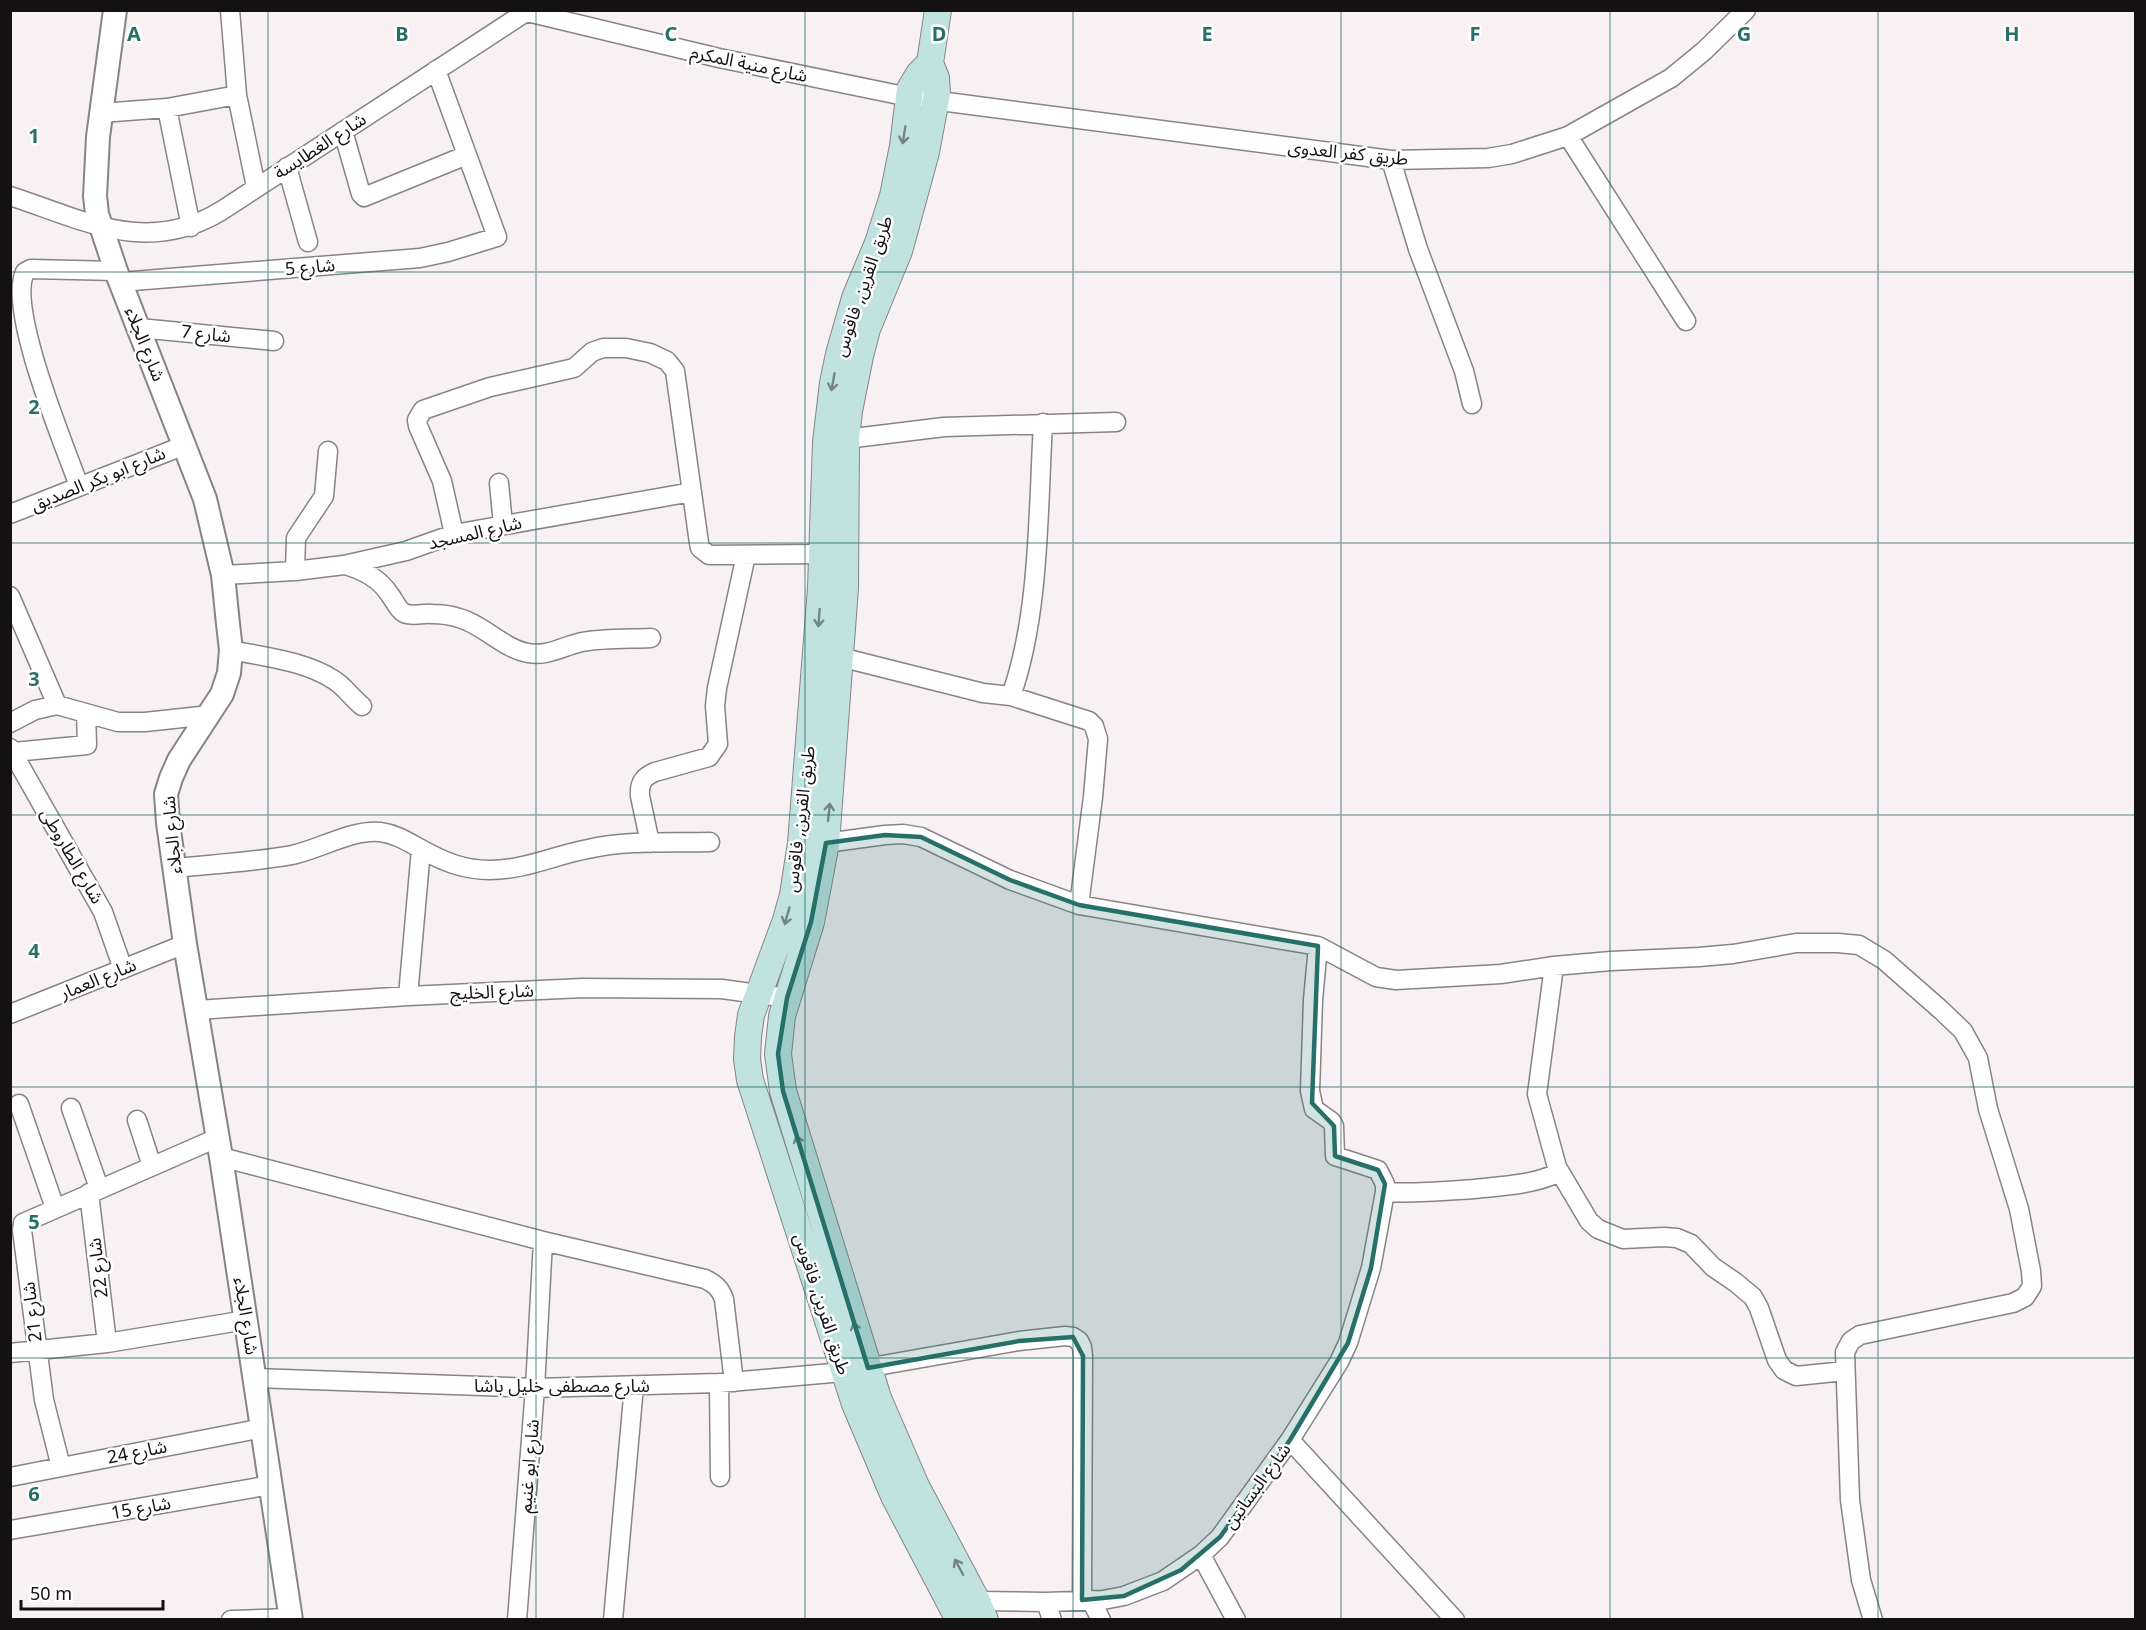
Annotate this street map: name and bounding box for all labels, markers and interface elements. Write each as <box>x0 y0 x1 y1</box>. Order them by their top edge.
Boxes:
text: A <box>127 20 141 47</box>
text: B <box>395 20 409 47</box>
text: C <box>665 20 678 47</box>
text: D <box>932 20 946 47</box>
text: E <box>1201 20 1213 47</box>
text: F <box>1470 20 1480 47</box>
text: G <box>1737 20 1751 47</box>
text: H <box>2004 20 2020 47</box>
street label: شارع منية المكرم <box>688 39 810 90</box>
street label: شارع الغطايسة <box>269 106 372 186</box>
text: 1 <box>28 122 40 149</box>
one-way arrow <box>899 124 910 144</box>
street label: طريق كفر العدوى <box>1287 134 1410 170</box>
street label: طريق القرين, فاقوس <box>827 212 897 359</box>
street label: شارع 5 <box>284 252 336 283</box>
street label: شارع الجلاء <box>117 303 172 386</box>
street label: شارع 7 <box>180 318 232 351</box>
one-way arrow <box>827 371 838 391</box>
text: 2 <box>28 393 40 420</box>
street label: شارع ابو بكر الصديق <box>27 440 170 519</box>
street label: شارع المسجد <box>426 510 525 557</box>
one-way arrow <box>813 608 824 628</box>
text: 3 <box>28 665 40 692</box>
street label: طريق القرين, فاقوس <box>778 744 820 894</box>
street label: شارع الجلاء <box>156 795 189 875</box>
one-way arrow <box>824 802 835 822</box>
street label: شارع الطاروطى <box>33 803 110 909</box>
one-way arrow <box>781 906 792 925</box>
text: 4 <box>28 937 40 964</box>
street label: شارع العمار <box>55 952 140 1007</box>
street label: شارع الخليج <box>450 978 534 1007</box>
one-way arrow <box>793 1135 804 1154</box>
text: 5 <box>28 1208 40 1235</box>
street label: طريق القرين, فاقوس <box>789 1230 857 1378</box>
street label: شارع 22 <box>81 1236 116 1300</box>
street label: شارع الجلاء <box>226 1275 265 1357</box>
street label: شارع 21 <box>15 1280 50 1344</box>
one-way arrow <box>850 1322 861 1341</box>
street label: شارع مصطفى خليل باشا <box>474 1373 650 1400</box>
street label: شارع ابو غنيم <box>512 1418 547 1514</box>
street label: شارع 24 <box>105 1433 169 1472</box>
street label: شارع البساتين <box>1217 1438 1298 1535</box>
text: 6 <box>28 1480 40 1507</box>
street label: شارع 15 <box>109 1490 173 1527</box>
one-way arrow <box>953 1559 965 1576</box>
scale bar <box>21 1573 164 1611</box>
text: 50 m <box>30 1581 72 1605</box>

